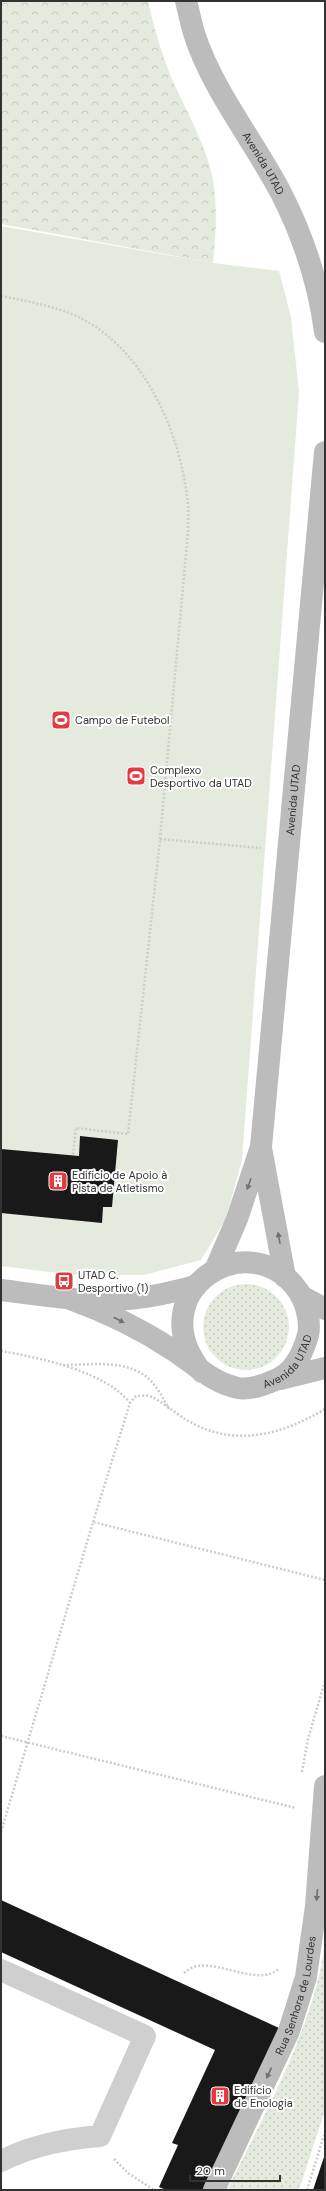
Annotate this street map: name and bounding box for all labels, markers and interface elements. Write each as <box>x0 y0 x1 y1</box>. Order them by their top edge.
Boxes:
street label: Avenida UTAD <box>239 129 288 197</box>
sports icon: Campo de Futebol <box>50 709 72 731</box>
place label: Campo de Futebol <box>75 713 170 727</box>
place label: Complexo Desportivo da UTAD <box>150 763 252 790</box>
street label: Avenida UTAD <box>283 764 303 836</box>
sports icon: Complexo Desportivo da UTAD <box>125 765 147 787</box>
place label: Edifício de Apoio à Pista de Atletismo <box>72 1168 167 1195</box>
building icon: Edifício de Apoio à Pista de Atletismo <box>47 1170 69 1192</box>
one-way arrow <box>246 1178 252 1190</box>
one-way arrow <box>275 1232 281 1244</box>
place label: UTAD C. Desportivo (1) <box>78 1268 148 1295</box>
bus stop icon: UTAD C. Desportivo (1) <box>53 1270 75 1292</box>
one-way arrow <box>113 1316 125 1323</box>
street label: Avenida UTAD <box>261 1332 315 1391</box>
one-way arrow <box>313 1889 320 1901</box>
street label: Rua Senhora de Lourdes <box>272 1935 319 2057</box>
one-way arrow <box>266 2067 272 2079</box>
place label: Edifício de Enologia <box>234 2083 293 2110</box>
building icon: Edifício de Enologia <box>209 2085 231 2107</box>
scale bar <box>190 2157 280 2183</box>
text: 20 m <box>196 2163 225 2179</box>

